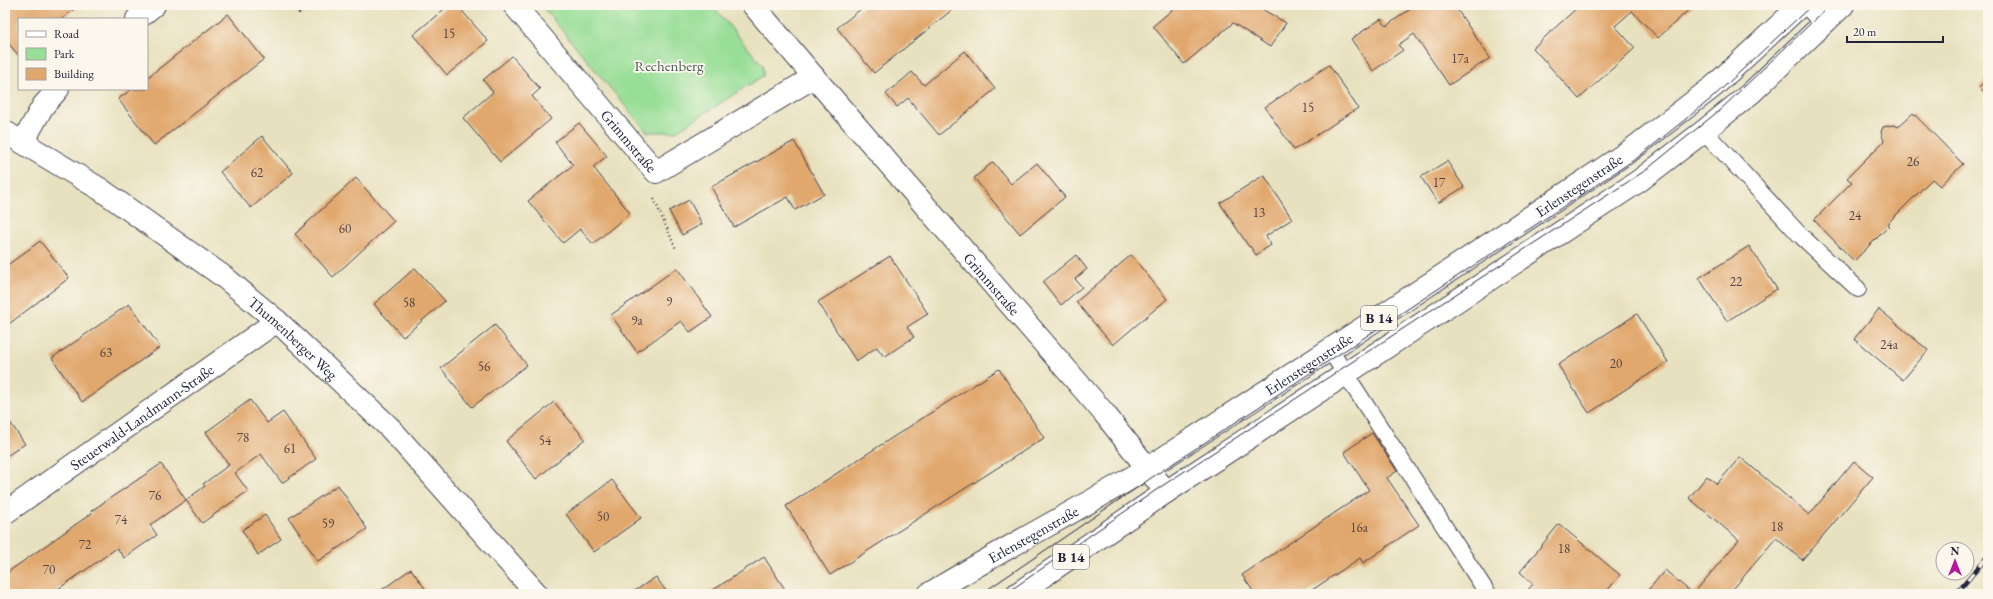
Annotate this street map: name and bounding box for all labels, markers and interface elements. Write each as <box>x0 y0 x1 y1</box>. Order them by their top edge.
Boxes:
legend <box>18 18 148 90</box>
scale bar <box>1847 18 1943 44</box>
text: 20 m <box>1853 24 1877 40</box>
house number: 15 <box>443 25 455 42</box>
text: Road <box>54 26 80 42</box>
text: Park <box>54 46 75 62</box>
house number: 17a <box>1451 50 1470 67</box>
park label: Rechenberg <box>634 56 704 75</box>
text: Building <box>54 66 95 82</box>
house number: 15 <box>1302 99 1314 116</box>
street label: Grimmstraße <box>597 105 662 176</box>
street label: Erlenstegenstraße <box>1531 149 1626 221</box>
house number: 26 <box>1907 153 1919 170</box>
house number: 62 <box>251 164 264 181</box>
house number: 17 <box>1433 174 1446 191</box>
house number: 13 <box>1253 204 1265 221</box>
house number: 24 <box>1849 207 1862 224</box>
house number: 60 <box>339 220 351 237</box>
street label: Grimmstraße <box>960 248 1025 319</box>
house number: 22 <box>1730 273 1743 290</box>
street label: Thumenberger Weg <box>245 292 342 384</box>
house number: 9 <box>666 293 673 310</box>
house number: 58 <box>403 294 415 311</box>
road number: B 14 <box>1361 306 1397 330</box>
house number: 9a <box>631 312 644 329</box>
street label: Erlenstegenstraße <box>1261 328 1356 399</box>
house number: 24a <box>1880 336 1899 353</box>
house number: 63 <box>100 344 112 361</box>
house number: 20 <box>1610 355 1622 372</box>
house number: 56 <box>478 358 490 375</box>
street label: Steuerwald-Landmann-Straße <box>66 359 217 474</box>
house number: 78 <box>237 429 249 446</box>
house number: 54 <box>539 432 552 449</box>
house number: 61 <box>284 440 296 457</box>
house number: 76 <box>149 487 161 504</box>
street label: Erlenstegenstraße <box>984 501 1081 567</box>
house number: 50 <box>597 508 609 525</box>
house number: 74 <box>115 511 128 528</box>
house number: 59 <box>322 515 335 532</box>
house number: 18 <box>1771 518 1783 535</box>
house number: 16a <box>1350 519 1369 536</box>
house number: 72 <box>79 536 92 553</box>
house number: 18 <box>1558 540 1570 557</box>
north arrow <box>1935 541 1975 581</box>
text: N <box>1951 544 1960 558</box>
road number: B 14 <box>1053 545 1089 569</box>
house number: 70 <box>43 561 55 578</box>

